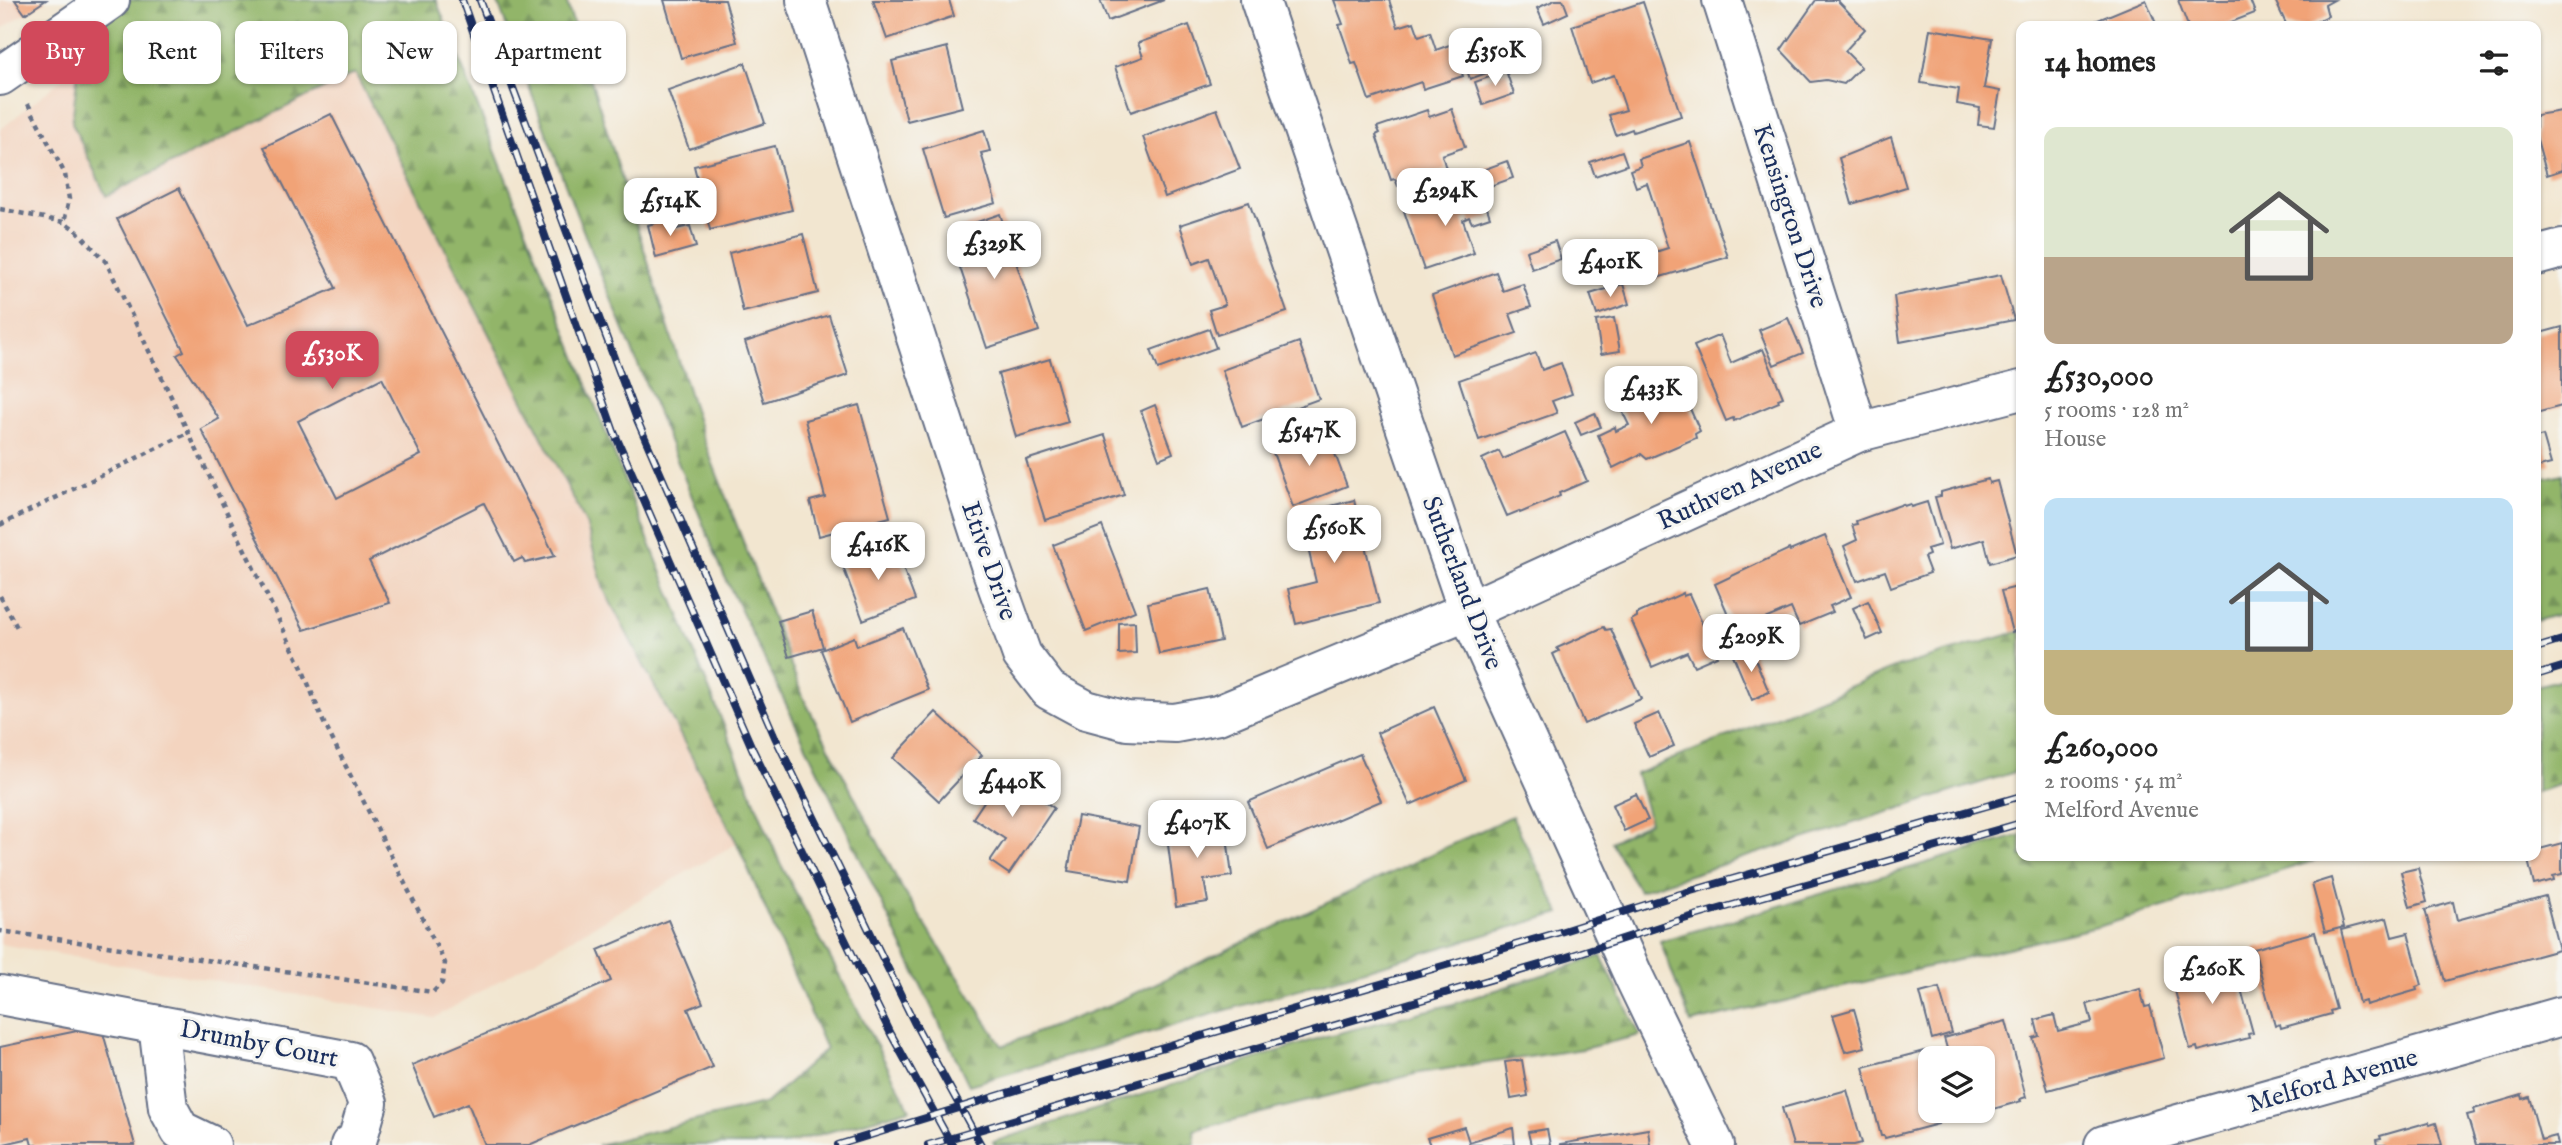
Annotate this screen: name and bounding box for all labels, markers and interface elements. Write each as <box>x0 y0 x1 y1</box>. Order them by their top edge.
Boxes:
chip: Buy <box>21 21 109 84</box>
chip: Rent <box>123 21 221 84</box>
chip: Filters <box>235 21 348 84</box>
chip: New <box>362 21 457 84</box>
chip: Apartment <box>471 21 626 84</box>
pin: £350K <box>1446 28 1544 88</box>
text: £350K <box>1465 36 1525 65</box>
text: 14 homes <box>2044 44 2156 82</box>
icon: filters <box>2475 44 2513 82</box>
street label: Kensington Drive <box>1745 120 1835 312</box>
pin: £294K <box>1396 168 1494 228</box>
icon: home <box>2216 173 2342 299</box>
text: £294K <box>1413 176 1477 205</box>
pin: £514K <box>621 178 719 238</box>
text: £514K <box>640 186 700 215</box>
pin: £329K <box>945 222 1043 281</box>
text: £329K <box>963 229 1025 258</box>
pin: £401K <box>1561 240 1659 299</box>
text: £401K <box>1578 247 1642 276</box>
pin: £530K <box>283 332 381 391</box>
text: £530K <box>302 339 362 368</box>
text: £530,000 <box>2044 358 2154 396</box>
pin: £433K <box>1602 366 1700 426</box>
text: £433K <box>1620 374 1682 403</box>
text: 5 rooms · 128 m² <box>2044 396 2189 425</box>
pin: £547K <box>1260 408 1358 468</box>
text: £547K <box>1278 416 1340 445</box>
text: House <box>2044 425 2106 454</box>
street label: Ruthven Avenue <box>1652 433 1828 539</box>
street label: Sutherland Drive <box>1414 492 1510 675</box>
street label: Etive Drive <box>953 497 1025 625</box>
pin: £560K <box>1285 505 1383 565</box>
text: £560K <box>1303 513 1365 542</box>
pin: £416K <box>829 522 927 582</box>
text: £416K <box>847 530 909 559</box>
icon: home <box>2216 544 2342 670</box>
pin: £209K <box>1702 614 1800 674</box>
text: £209K <box>1719 622 1783 651</box>
text: £260,000 <box>2044 729 2158 767</box>
pin: £440K <box>963 760 1061 819</box>
text: £440K <box>979 767 1045 796</box>
text: 2 rooms · 54 m² <box>2044 767 2183 796</box>
text: Melford Avenue <box>2044 796 2199 825</box>
pin: £407K <box>1148 800 1246 860</box>
text: £407K <box>1164 808 1230 837</box>
pin: £260K <box>2163 946 2261 1006</box>
text: £260K <box>2180 954 2244 983</box>
street label: Drumby Court <box>177 1012 341 1076</box>
street label: Melford Avenue <box>2244 1041 2422 1121</box>
map controls <box>1918 1046 1995 1123</box>
button: layers <box>1918 1046 1995 1123</box>

